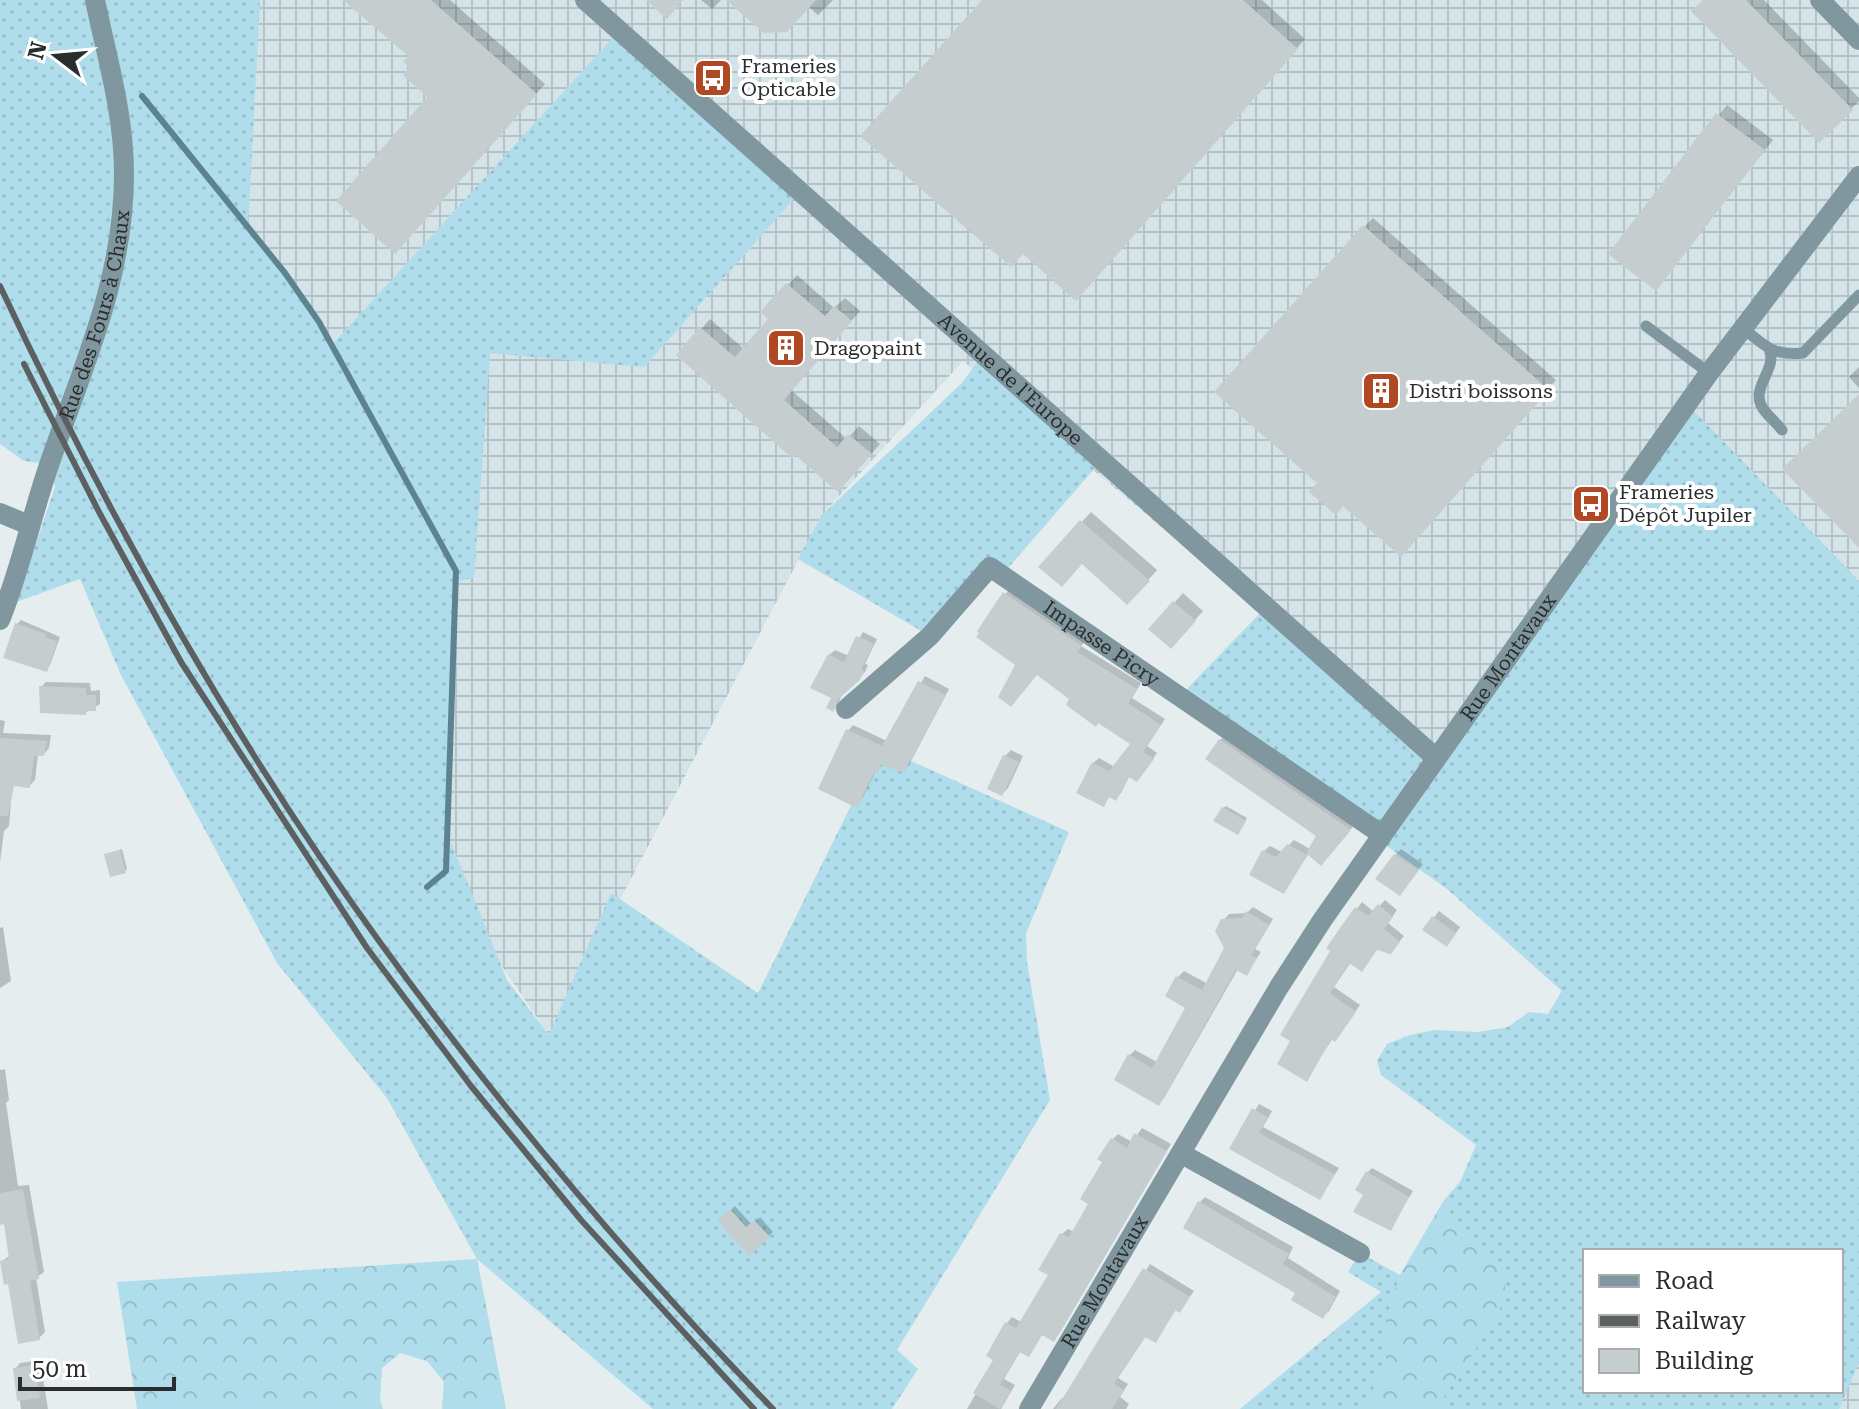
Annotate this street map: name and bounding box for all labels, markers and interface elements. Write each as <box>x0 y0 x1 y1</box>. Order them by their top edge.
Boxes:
north arrow <box>16 16 96 96</box>
text: N <box>23 39 52 62</box>
place label: Frameries Opticable <box>741 54 836 101</box>
bus stop icon: Frameries Opticable <box>692 57 734 99</box>
street label: Rue des Fours à Chaux <box>54 208 134 423</box>
street label: Avenue de l'Europe <box>933 308 1088 450</box>
building icon: Dragopaint <box>765 327 807 369</box>
place label: Dragopaint <box>814 336 922 360</box>
building icon: Distri boissons <box>1360 370 1402 412</box>
place label: Distri boissons <box>1409 379 1553 403</box>
place label: Frameries Dépôt Jupiler <box>1619 480 1752 527</box>
bus stop icon: Frameries Dépôt Jupiler <box>1570 483 1612 525</box>
street label: Rue Montavaux <box>1455 589 1561 725</box>
street label: Impasse Picry <box>1039 595 1164 691</box>
street label: Rue Montavaux <box>1056 1211 1153 1352</box>
legend <box>1583 1249 1843 1393</box>
text: Road <box>1655 1267 1714 1295</box>
text: Railway <box>1655 1307 1746 1335</box>
scale bar <box>20 1341 174 1391</box>
text: Building <box>1655 1347 1753 1375</box>
text: 50 m <box>32 1355 87 1383</box>

